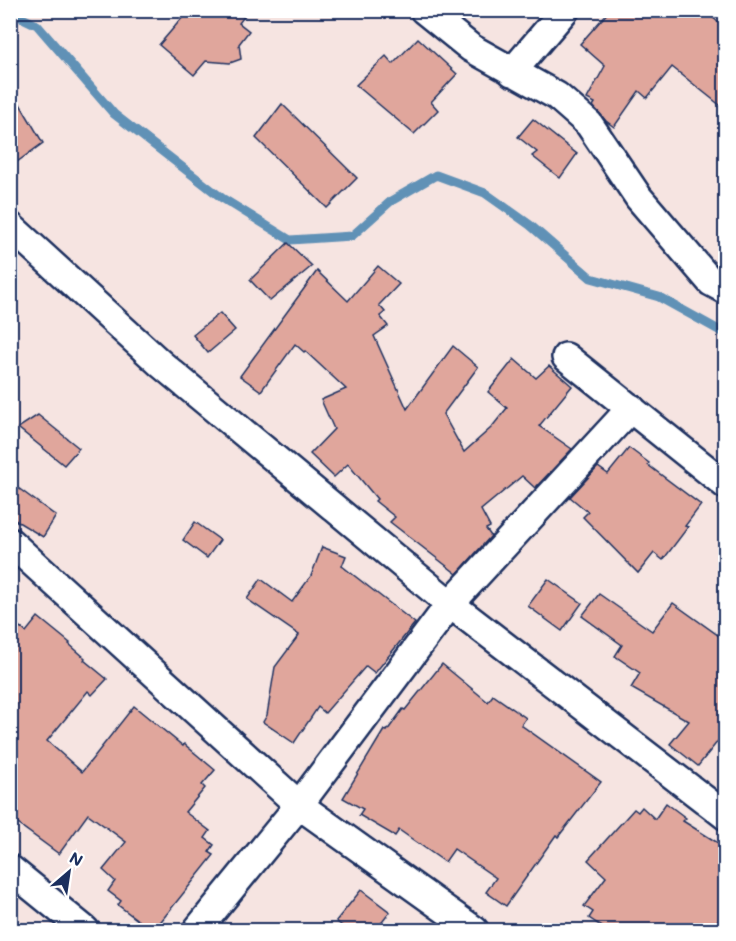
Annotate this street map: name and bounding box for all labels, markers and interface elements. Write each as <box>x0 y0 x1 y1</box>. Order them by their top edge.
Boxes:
north arrow <box>39 842 99 902</box>
text: N <box>66 846 87 871</box>

